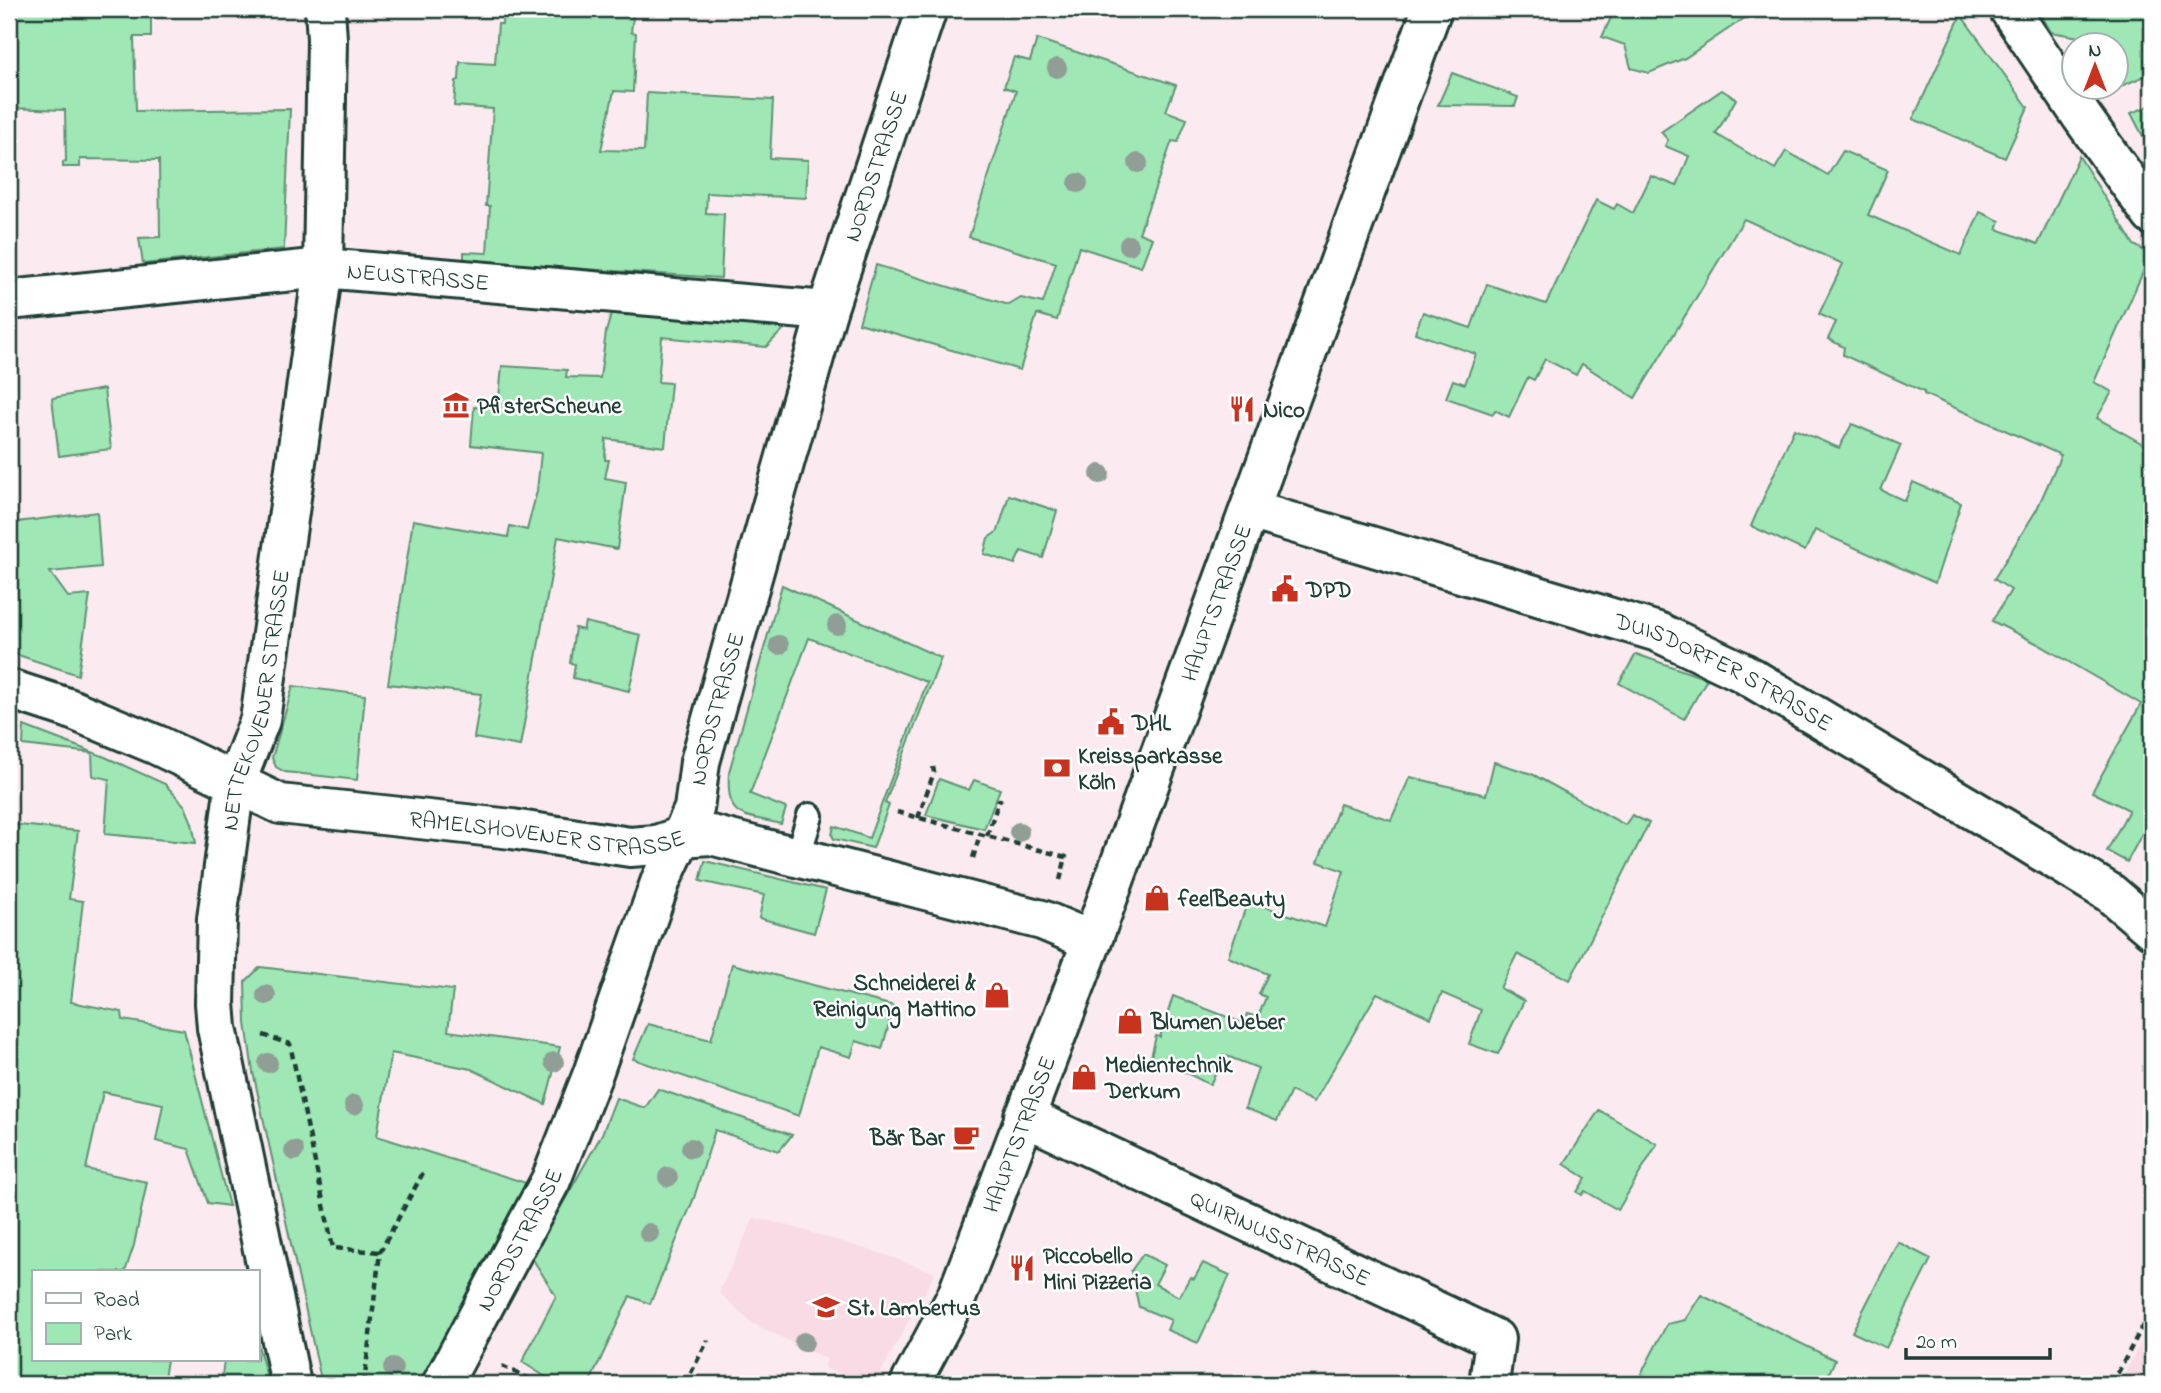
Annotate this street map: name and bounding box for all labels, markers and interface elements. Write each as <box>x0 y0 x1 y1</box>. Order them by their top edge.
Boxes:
north arrow <box>2060 32 2130 102</box>
text: N <box>2089 38 2102 65</box>
street label: NORDSTRASSE <box>837 87 918 246</box>
street label: NEUSTRASSE <box>345 256 490 301</box>
museum icon: PfisterScheune <box>441 390 471 420</box>
place label: PfisterScheune <box>477 391 622 424</box>
restaurant icon: Nico <box>1227 394 1257 424</box>
place label: Nico <box>1263 395 1305 428</box>
street label: HAUPTSTRASSE <box>1174 520 1262 687</box>
street label: NETTEKOVENER STRASSE <box>215 568 300 833</box>
public building icon: DPD <box>1270 574 1300 604</box>
place label: DPD <box>1305 575 1352 608</box>
street label: DUISDORFER STRASSE <box>1609 606 1838 741</box>
street label: NORDSTRASSE <box>683 629 755 787</box>
public building icon: DHL <box>1096 707 1126 737</box>
place label: DHL <box>1131 708 1171 741</box>
place label: Kreissparkasse Köln <box>1078 741 1223 800</box>
bank icon: Kreissparkasse Köln <box>1042 753 1072 783</box>
street label: RAMELSHOVENER STRASSE <box>408 804 690 866</box>
shop icon: feelBeauty <box>1142 883 1172 913</box>
place label: feelBeauty <box>1177 884 1285 919</box>
place label: Schneiderei & Reinigung Mattino <box>813 968 976 1029</box>
shop icon: Schneiderei & Reinigung Mattino <box>982 980 1012 1010</box>
shop icon: Blumen Weber <box>1115 1006 1145 1036</box>
place label: Blumen Weber <box>1150 1007 1286 1040</box>
place label: Medientechnik Derkum <box>1104 1050 1234 1109</box>
street label: HAUPTSTRASSE <box>976 1052 1066 1218</box>
shop icon: Medientechnik Derkum <box>1069 1062 1099 1092</box>
cafe icon: Bär Bar <box>951 1122 981 1152</box>
place label: Bär Bar <box>869 1123 946 1156</box>
street label: NORDSTRASSE <box>470 1164 573 1318</box>
street label: QUIRINUSSTRASSE <box>1184 1183 1375 1297</box>
place label: Piccobello Mini Pizzeria <box>1043 1241 1152 1300</box>
restaurant icon: Piccobello Mini Pizzeria <box>1007 1253 1037 1283</box>
legend <box>32 1270 259 1362</box>
text: Road <box>94 1286 140 1316</box>
school or university icon: St. Lambertus <box>811 1292 841 1322</box>
place label: St. Lambertus <box>847 1293 981 1326</box>
scale bar <box>1906 1316 2049 1360</box>
text: Park <box>94 1320 133 1350</box>
text: 20 m <box>1916 1328 1957 1358</box>

